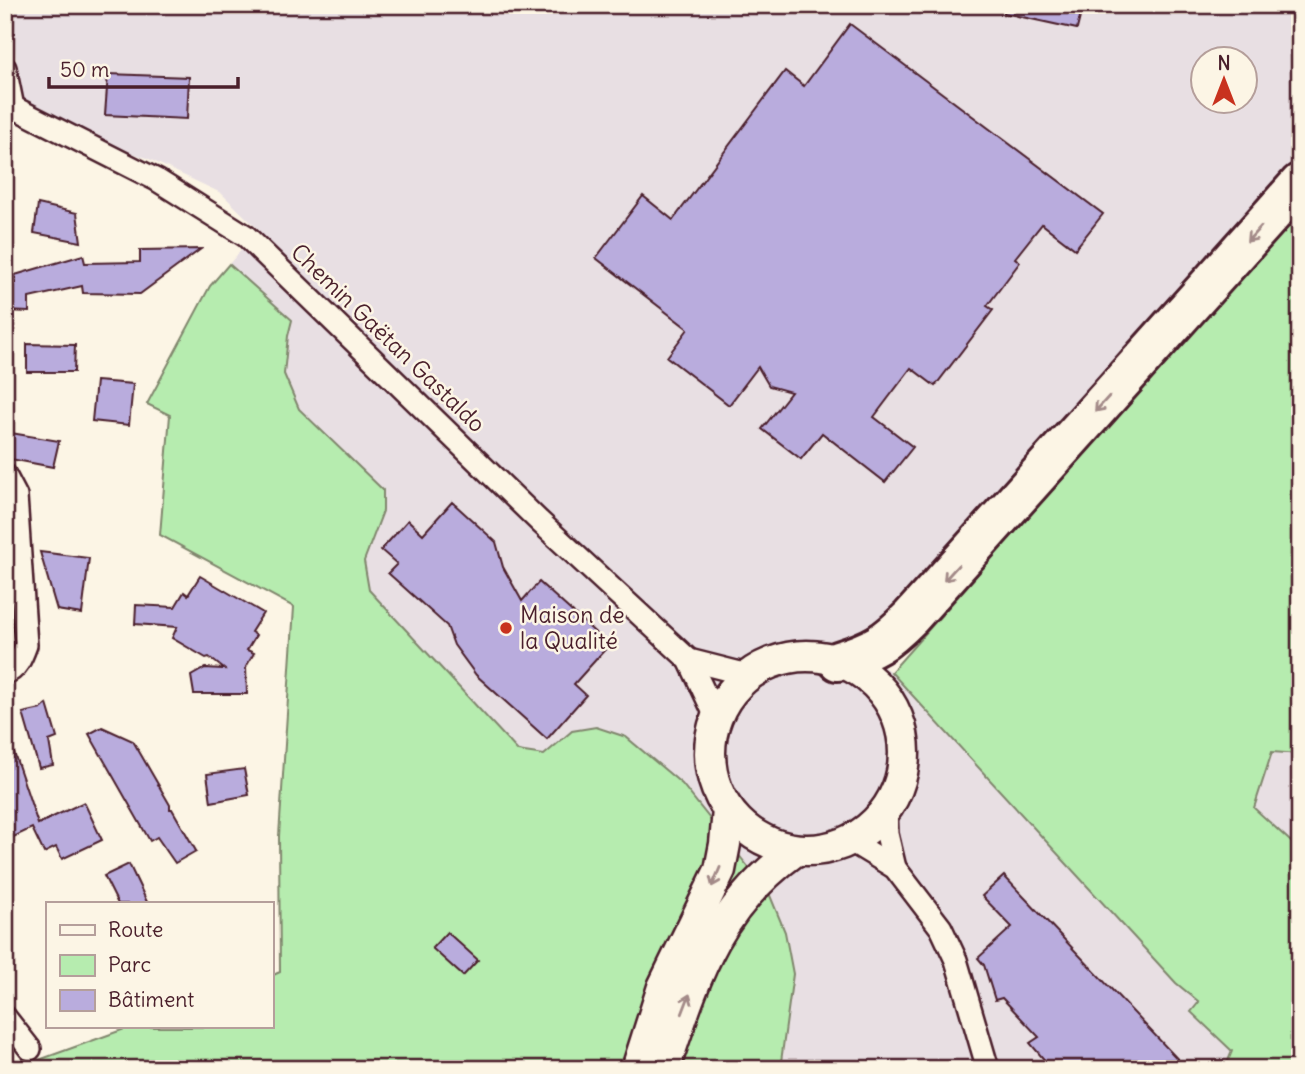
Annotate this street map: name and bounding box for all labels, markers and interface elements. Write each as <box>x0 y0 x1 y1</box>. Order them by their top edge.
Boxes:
scale bar <box>49 46 238 90</box>
north arrow <box>1190 46 1260 116</box>
text: N <box>1217 51 1231 75</box>
text: 50 m <box>60 56 109 83</box>
one-way arrow <box>1246 225 1262 243</box>
street label: Chemin Gaëtan Gastaldo <box>285 237 492 438</box>
one-way arrow <box>1094 395 1111 412</box>
one-way arrow <box>942 564 959 581</box>
place label: Maison de la Qualité <box>520 600 625 655</box>
marker: Maison de la Qualité <box>498 620 514 636</box>
one-way arrow <box>709 865 722 887</box>
legend <box>46 902 273 1028</box>
text: Route <box>108 916 163 943</box>
text: Parc <box>108 951 151 978</box>
text: Bâtiment <box>108 986 194 1013</box>
one-way arrow <box>681 994 694 1016</box>

